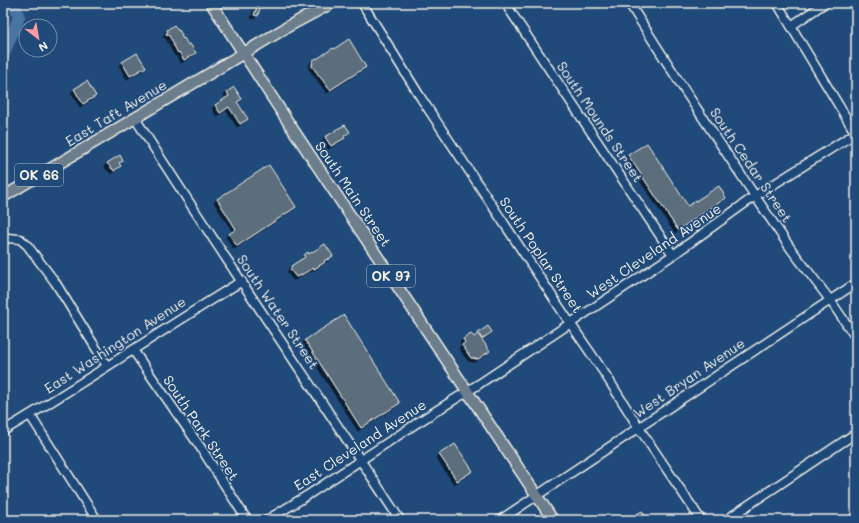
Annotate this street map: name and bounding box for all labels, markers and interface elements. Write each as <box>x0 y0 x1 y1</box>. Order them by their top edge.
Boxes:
north arrow <box>18 18 58 58</box>
text: N <box>36 38 51 56</box>
street label: South Mounds Street <box>553 58 648 186</box>
street label: East Taft Avenue <box>61 75 170 150</box>
street label: South Cedar Street <box>706 104 797 226</box>
street label: South Main Street <box>311 137 396 250</box>
road number: OK 66 <box>15 164 63 186</box>
street label: South Poplar Street <box>495 193 587 316</box>
street label: West Cleveland Avenue <box>583 198 725 303</box>
street label: South Water Street <box>233 251 324 373</box>
road number: OK 97 <box>367 265 415 287</box>
street label: East Washington Avenue <box>40 292 189 398</box>
street label: West Bryan Avenue <box>629 333 748 422</box>
street label: South Park Street <box>159 371 244 484</box>
street label: East Cleveland Avenue <box>290 395 430 495</box>

